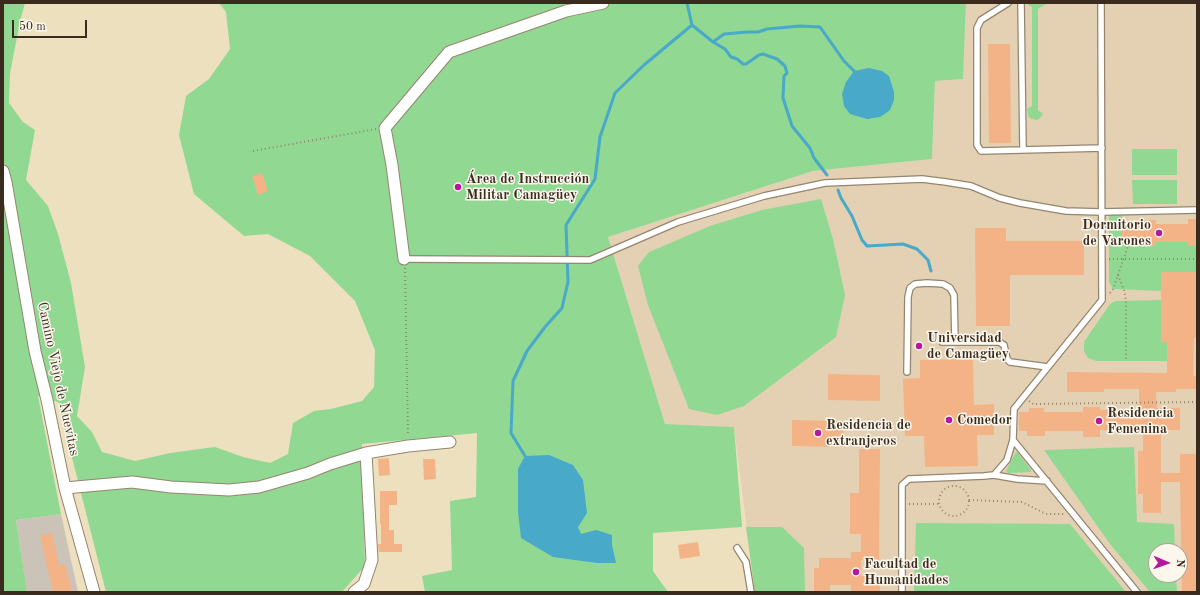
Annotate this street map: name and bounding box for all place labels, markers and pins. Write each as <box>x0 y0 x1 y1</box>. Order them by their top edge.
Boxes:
place label: Área de Instrucción Militar Camagüey <box>466 171 589 204</box>
marker: Área de Instrucción Militar Camagüey <box>453 182 463 192</box>
place label: Dormitorio de Varones <box>1082 217 1151 250</box>
marker: Dormitorio de Varones <box>1154 228 1164 238</box>
place label: Universidad de Camagüey <box>927 330 1009 362</box>
marker: Universidad de Camagüey <box>914 341 924 351</box>
place label: Residencia Femenina <box>1107 405 1174 438</box>
place label: Comedor <box>957 412 1012 428</box>
marker: Comedor <box>944 415 954 425</box>
marker: Residencia Femenina <box>1094 416 1104 426</box>
place label: Residencia de extranjeros <box>826 417 911 450</box>
marker: Residencia de extranjeros <box>813 428 823 438</box>
place label: Facultad de Humanidades <box>864 556 948 588</box>
marker: Facultad de Humanidades <box>851 567 861 577</box>

